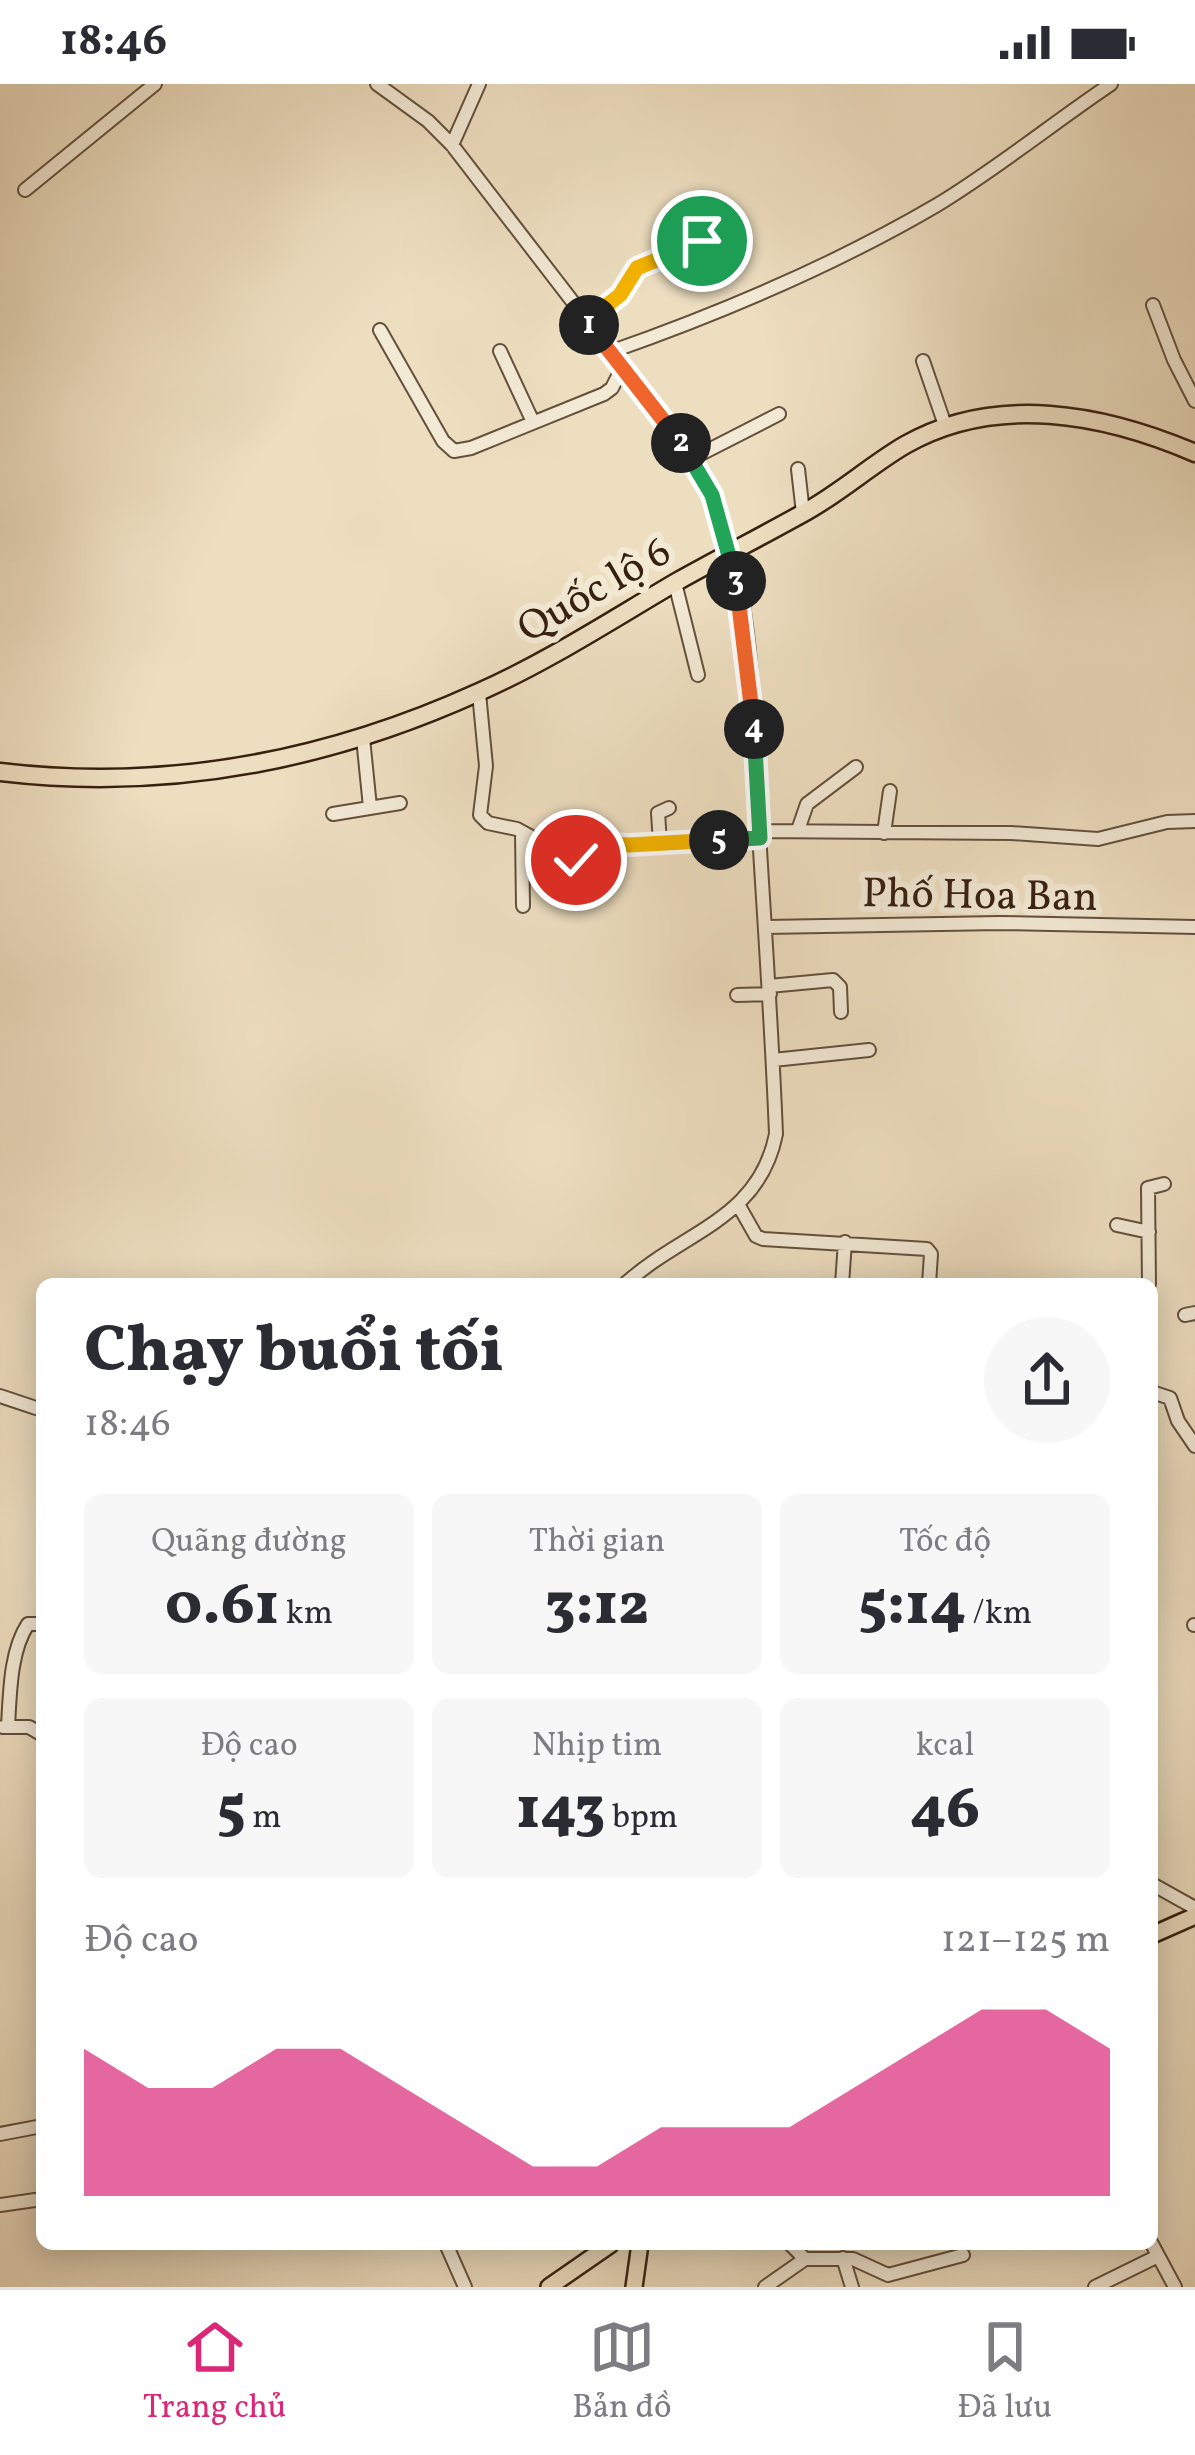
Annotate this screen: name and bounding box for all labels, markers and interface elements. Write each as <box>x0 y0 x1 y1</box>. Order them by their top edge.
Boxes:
text: 18:46 <box>60 11 167 74</box>
pin <box>651 190 753 292</box>
icon: arrive <box>669 208 735 274</box>
pin: 1 <box>559 295 619 355</box>
text: 1 <box>582 302 596 348</box>
pin: 2 <box>651 413 711 473</box>
text: 2 <box>672 420 690 466</box>
street label: Quốc lộ 6 <box>508 524 683 660</box>
pin: 3 <box>706 551 766 611</box>
text: 3 <box>728 558 744 604</box>
pin: 4 <box>724 699 784 759</box>
text: 4 <box>744 706 764 752</box>
pin <box>525 809 627 911</box>
pin: 5 <box>689 810 749 870</box>
text: 5 <box>711 817 727 863</box>
icon: check <box>543 827 609 893</box>
street label: Phố Hoa Ban <box>862 866 1098 929</box>
text: Chạy buổi tối <box>84 1307 504 1399</box>
button: share <box>984 1317 1110 1443</box>
text: 18:46 <box>84 1398 171 1452</box>
text: Quãng đường <box>151 1520 347 1566</box>
text: Thời gian <box>529 1520 665 1566</box>
text: Tốc độ <box>899 1520 991 1566</box>
text: 0.61 <box>165 1566 279 1649</box>
text: 3:12 <box>545 1566 649 1649</box>
text: 5:14 <box>858 1566 966 1649</box>
text: km <box>279 1592 333 1638</box>
text: /km <box>966 1592 1032 1638</box>
text: Độ cao <box>201 1724 298 1770</box>
text: Nhịp tim <box>532 1724 662 1770</box>
text: kcal <box>916 1724 974 1770</box>
text: 5 <box>217 1770 246 1853</box>
text: 143 <box>516 1770 605 1853</box>
text: 46 <box>910 1770 980 1853</box>
text: m <box>246 1796 281 1842</box>
text: bpm <box>605 1796 678 1842</box>
text: Độ cao <box>84 1914 199 1968</box>
text: 121–125 m <box>941 1914 1110 1968</box>
tab: Trang chủ <box>143 2314 286 2432</box>
tab: Bản đồ <box>572 2314 672 2432</box>
tab: Đã lưu <box>957 2314 1052 2432</box>

